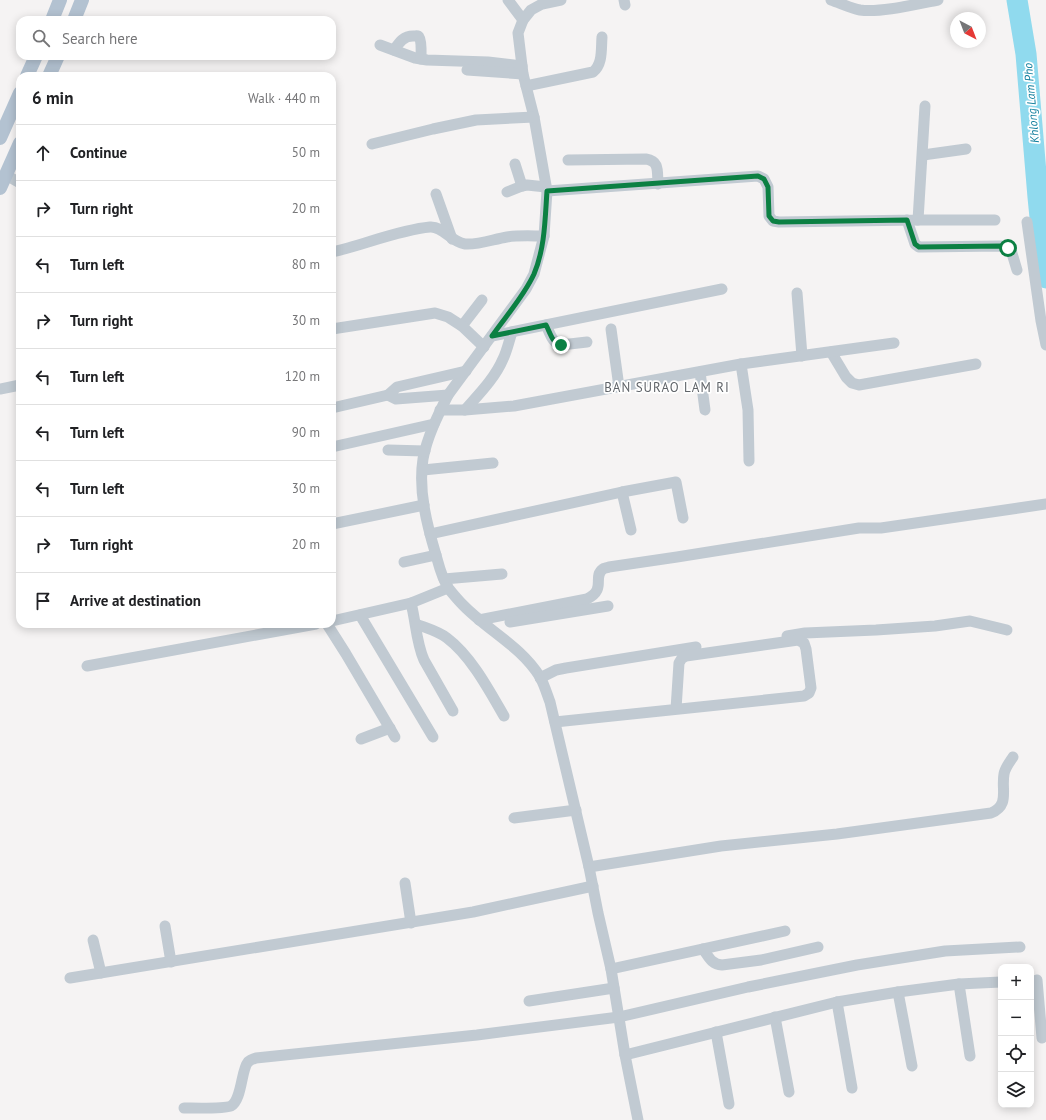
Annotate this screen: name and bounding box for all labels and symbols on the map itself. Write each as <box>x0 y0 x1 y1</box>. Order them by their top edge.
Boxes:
north arrow <box>950 12 986 48</box>
water label: Khlong Lam Pho <box>1020 62 1042 144</box>
route start <box>999 239 1017 257</box>
route end <box>552 336 570 354</box>
district label: BAN SURAO LAM RI <box>604 379 730 396</box>

